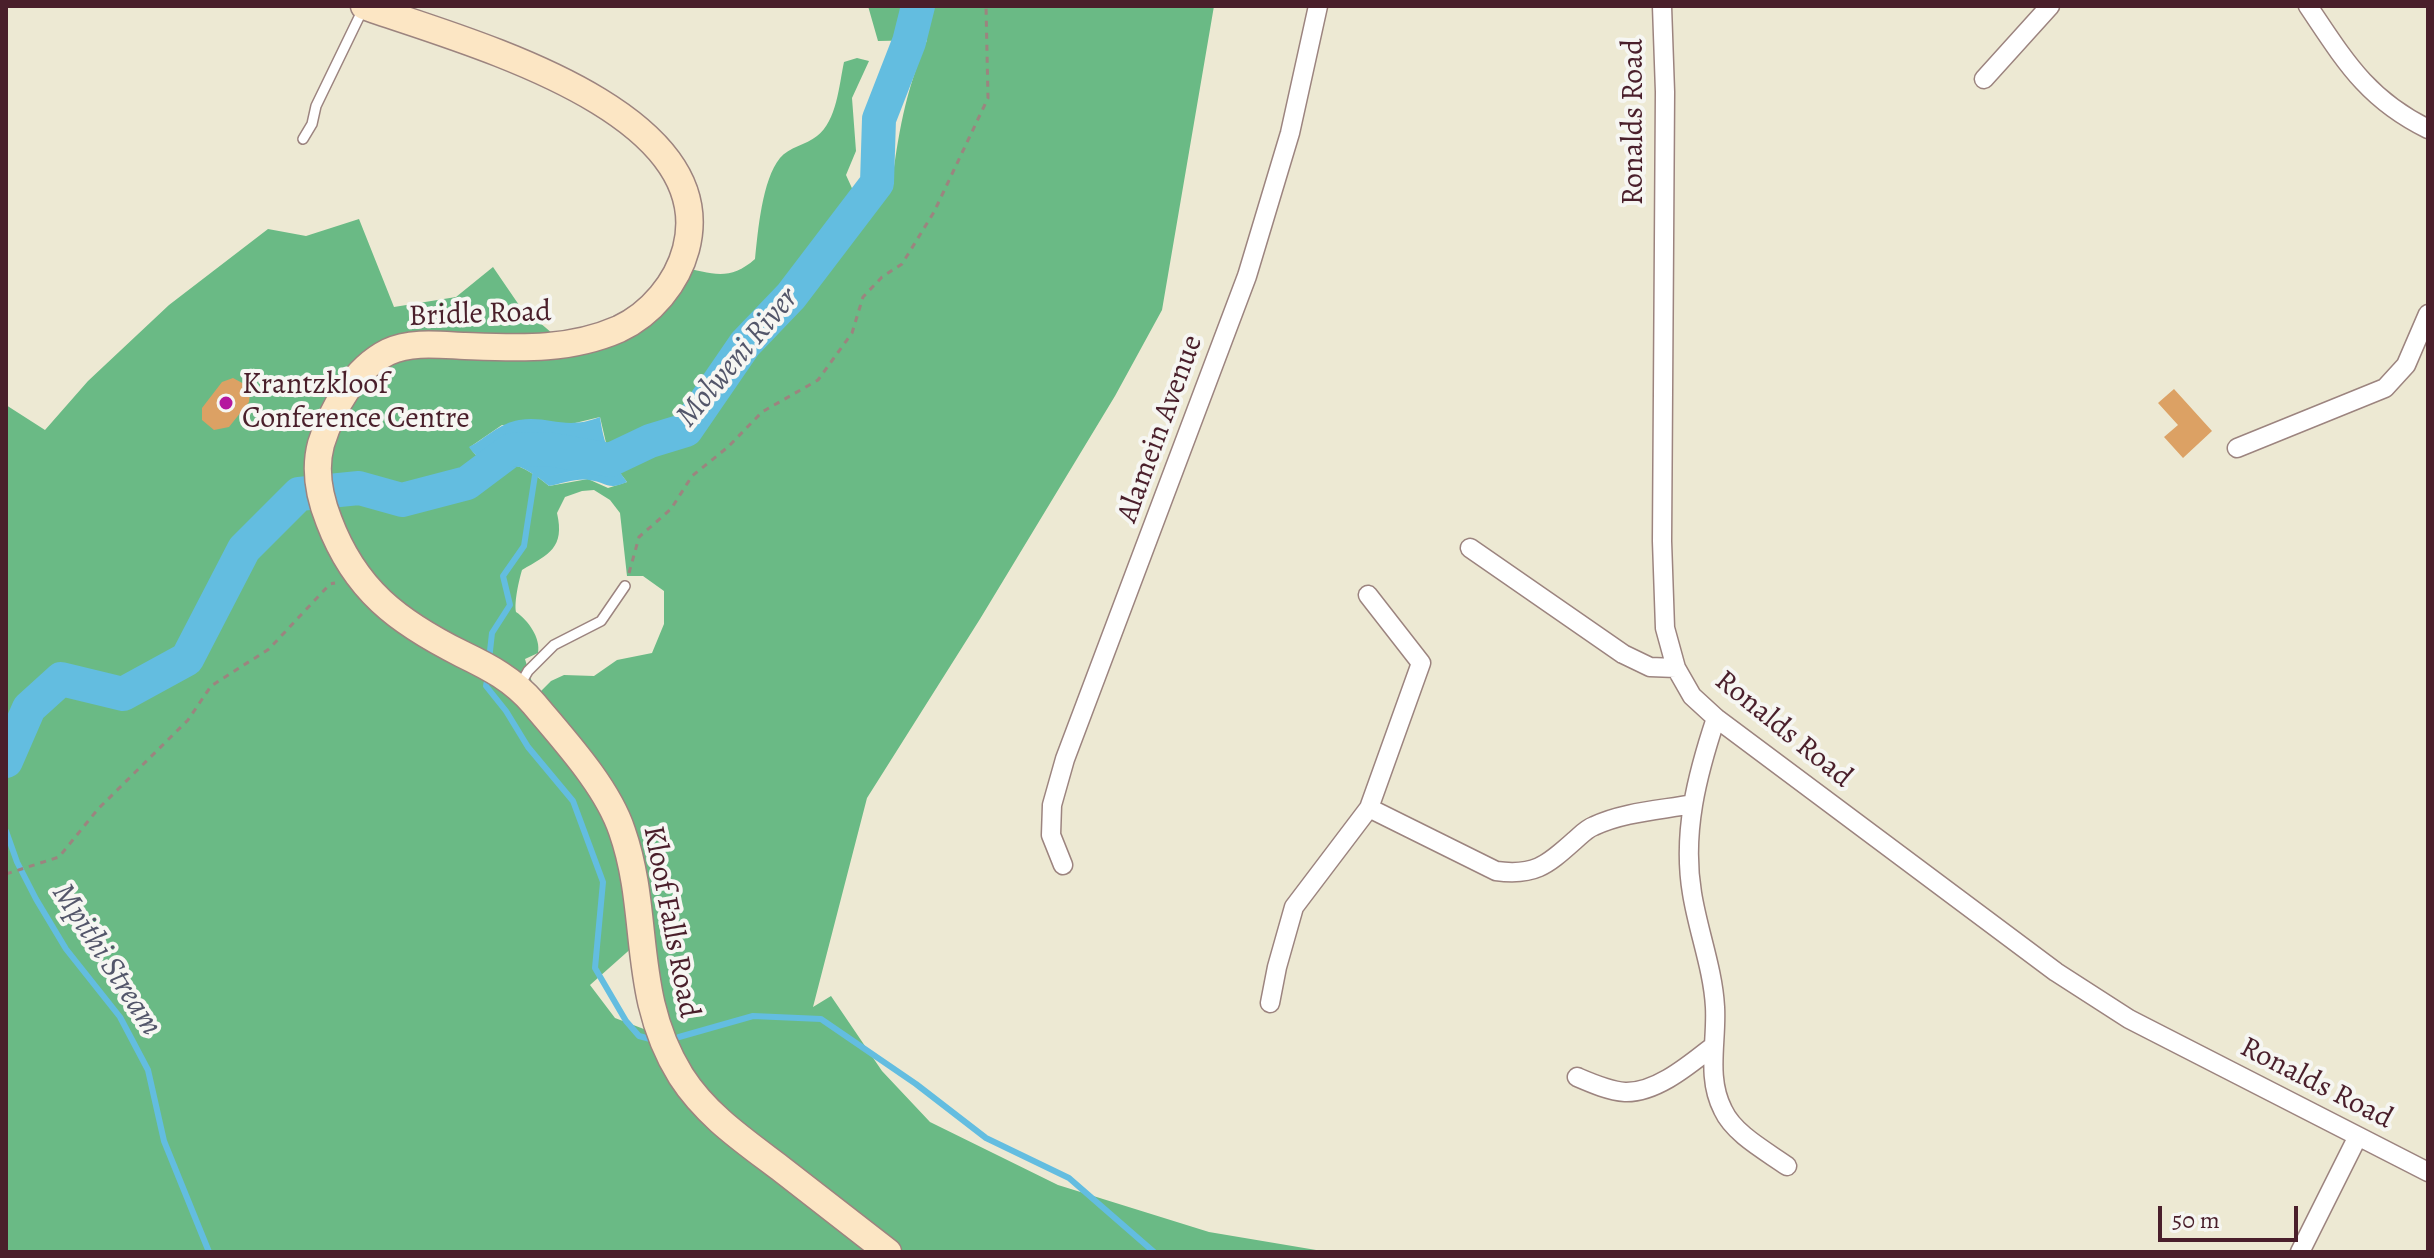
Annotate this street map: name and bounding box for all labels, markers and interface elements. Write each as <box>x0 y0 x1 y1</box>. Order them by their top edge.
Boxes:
street label: Ronalds Road <box>1617 39 1653 205</box>
water label: Molweni River <box>669 281 807 435</box>
street label: Bridle Road <box>408 295 552 335</box>
street label: Alamein Avenue <box>1110 330 1212 528</box>
place label: Krantzkloof Conference Centre <box>242 368 470 438</box>
marker: Krantzkloof Conference Centre <box>217 394 235 412</box>
street label: Ronalds Road <box>1707 664 1859 796</box>
street label: Kloof Falls Road <box>634 823 706 1021</box>
water label: Mpithi Stream <box>43 877 169 1043</box>
street label: Ronalds Road <box>2234 1030 2398 1138</box>
scale bar <box>2162 1190 2302 1240</box>
text: 50 m <box>2172 1204 2220 1236</box>

